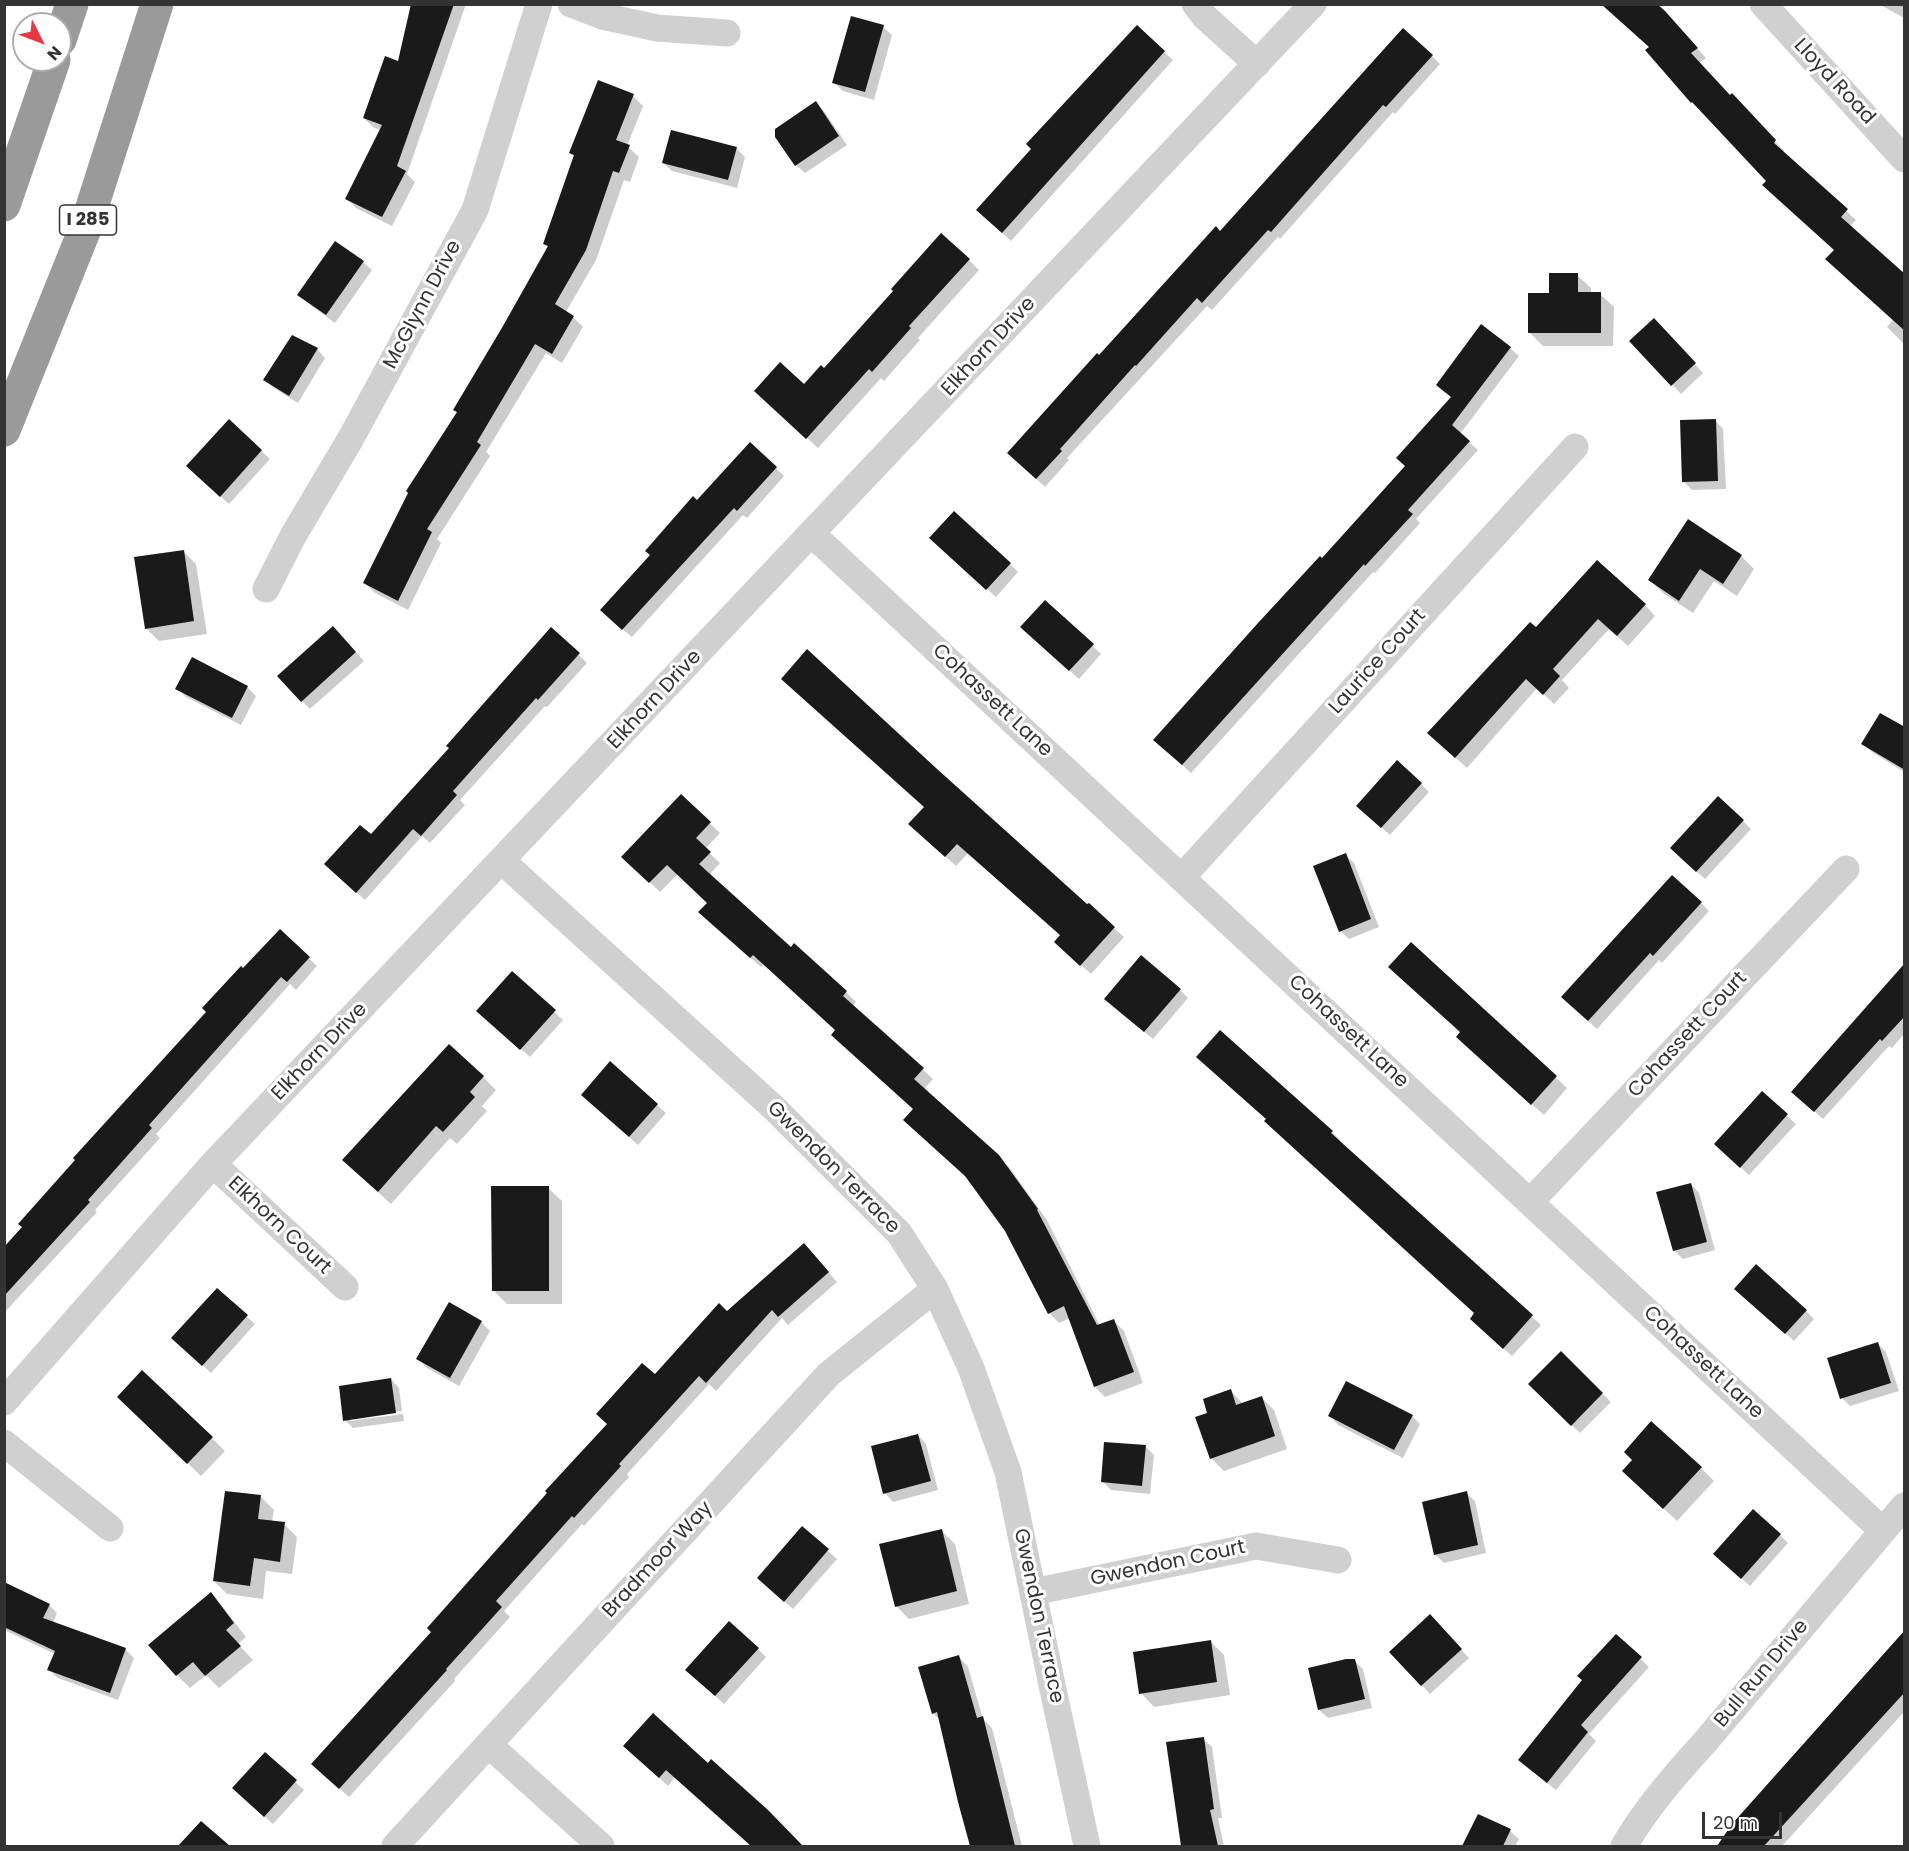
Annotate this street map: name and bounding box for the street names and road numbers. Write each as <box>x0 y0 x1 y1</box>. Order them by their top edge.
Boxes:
street label: Lloyd Road <box>1788 34 1880 130</box>
road number: I 285 <box>60 205 116 235</box>
street label: McGlynn Drive <box>379 237 467 373</box>
street label: Elkhorn Drive <box>937 292 1041 402</box>
street label: Laurice Court <box>1325 605 1431 719</box>
street label: Cohassett Lane <box>927 639 1057 763</box>
street label: Elkhorn Drive <box>603 645 707 755</box>
street label: Cohassett Court <box>1623 967 1753 1103</box>
street label: Cohassett Lane <box>1283 970 1413 1094</box>
street label: Elkhorn Drive <box>267 998 373 1106</box>
street label: Gwendon Terrace <box>762 1097 904 1239</box>
street label: Elkhorn Court <box>222 1172 336 1280</box>
street label: Cohassett Lane <box>1638 1301 1768 1425</box>
street label: Bradmoor Way <box>598 1497 718 1623</box>
street label: Gwendon Terrace <box>1008 1527 1068 1705</box>
street label: Gwendon Court <box>1089 1536 1247 1592</box>
street label: Bull Run Drive <box>1710 1615 1814 1733</box>

